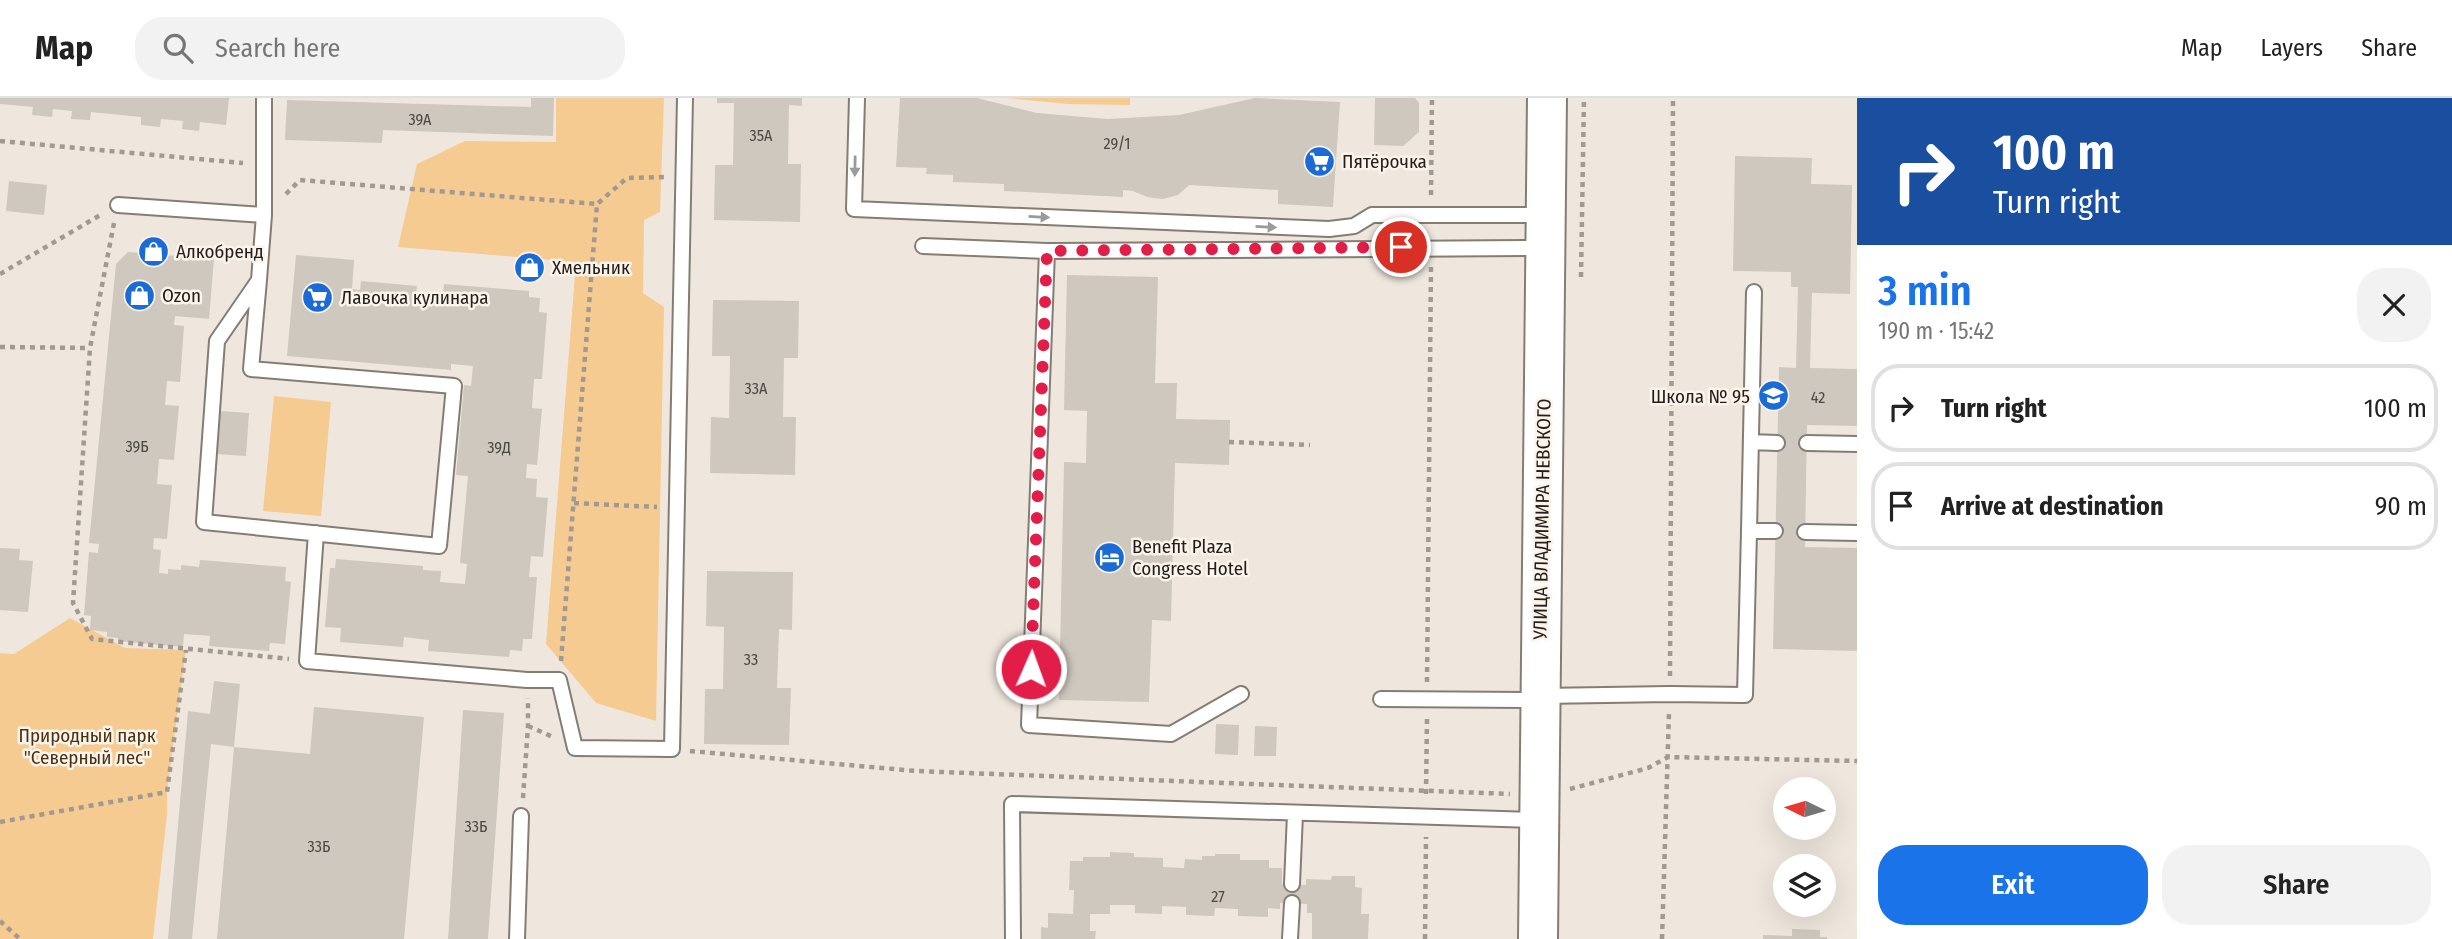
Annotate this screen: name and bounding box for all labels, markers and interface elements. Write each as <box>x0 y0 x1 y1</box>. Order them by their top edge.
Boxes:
search box <box>135 17 625 80</box>
text: Map <box>35 28 93 68</box>
icon: search <box>159 29 197 67</box>
text: Search here <box>215 33 340 64</box>
text: Map <box>2181 34 2223 62</box>
text: Layers <box>2261 34 2323 62</box>
text: Share <box>2361 34 2417 62</box>
house number: 39А <box>408 110 432 129</box>
text: 100 m <box>1993 123 2115 182</box>
house number: 35А <box>750 126 773 145</box>
icon: right <box>1878 126 1969 217</box>
house number: 29/1 <box>1104 134 1130 153</box>
supermarket icon: Пятёрочка <box>1302 144 1336 178</box>
place label: Пятёрочка <box>1342 150 1427 173</box>
one-way arrow <box>849 155 861 177</box>
text: Turn right <box>1993 183 2120 221</box>
one-way arrow <box>1028 211 1050 222</box>
pin <box>1371 217 1431 277</box>
one-way arrow <box>1255 221 1277 232</box>
icon: arrive <box>1382 228 1420 266</box>
shop icon: Алкобренд <box>136 234 170 268</box>
place label: Алкобренд <box>176 240 264 263</box>
shop icon: Хмельник <box>512 250 546 284</box>
place label: Хмельник <box>552 256 630 279</box>
text: 3 min <box>1878 266 1972 316</box>
button: close <box>2357 268 2431 342</box>
shop icon: Ozon <box>122 278 156 312</box>
supermarket icon: Лавочка кулинара <box>301 280 335 314</box>
place label: Ozon <box>162 284 201 307</box>
place label: Лавочка кулинара <box>341 286 489 309</box>
text: 190 m · 15:42 <box>1878 317 1994 345</box>
house number: 33А <box>745 379 768 398</box>
school or university icon: Школа № 95 <box>1756 379 1790 413</box>
place label: Школа № 95 <box>1651 385 1750 408</box>
house number: 42 <box>1811 388 1825 407</box>
icon: right <box>1882 389 1920 427</box>
text: Turn right <box>1941 393 2047 424</box>
text: 100 m <box>2364 393 2427 424</box>
street label: УЛИЦА ВЛАДИМИРА НЕВСКОГО <box>1528 398 1556 641</box>
house number: 39Б <box>125 437 149 456</box>
house number: 39Д <box>487 438 511 457</box>
icon: arrive <box>1882 487 1920 525</box>
text: Arrive at destination <box>1941 491 2164 522</box>
text: 90 m <box>2375 491 2427 522</box>
place label: Benefit Plaza Congress Hotel <box>1132 535 1248 580</box>
hotel icon: Benefit Plaza Congress Hotel <box>1092 540 1126 574</box>
position arrow <box>994 632 1068 706</box>
house number: 33 <box>744 650 758 669</box>
park label: Природный парк "Северный лес" <box>18 724 156 769</box>
north arrow <box>1773 777 1836 840</box>
map controls <box>1773 777 1836 917</box>
house number: 33Б <box>465 817 487 836</box>
house number: 33Б <box>308 837 330 856</box>
button: Exit <box>1878 845 2148 925</box>
button: Share <box>2162 845 2431 925</box>
button: layers <box>1773 854 1836 917</box>
house number: 27 <box>1211 887 1225 906</box>

